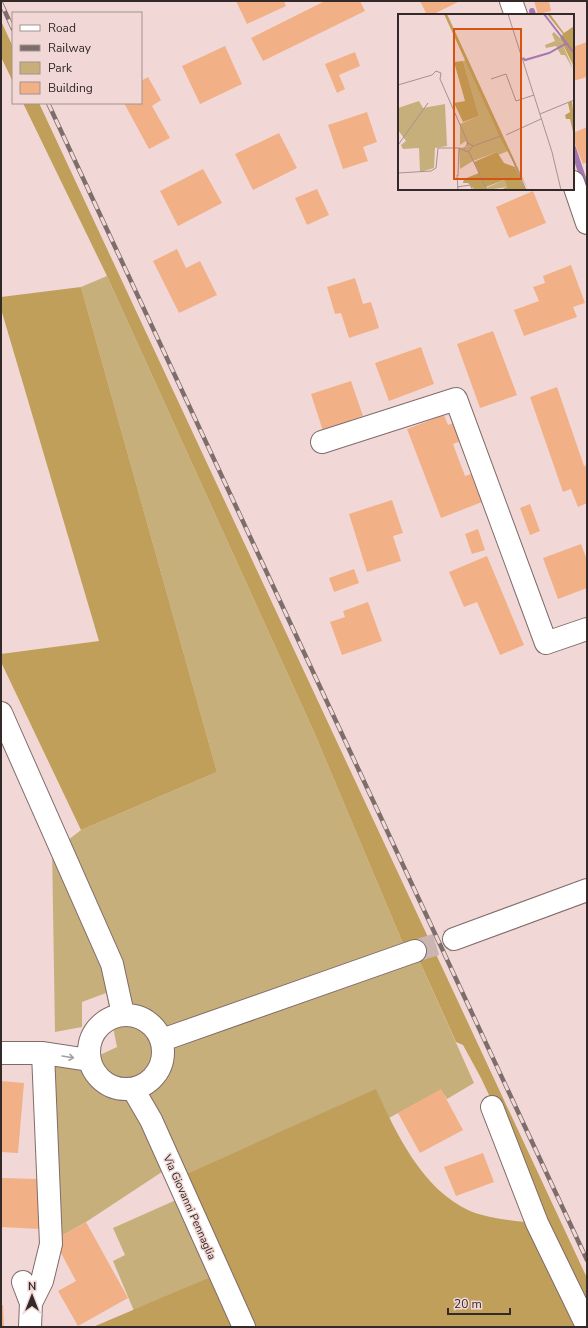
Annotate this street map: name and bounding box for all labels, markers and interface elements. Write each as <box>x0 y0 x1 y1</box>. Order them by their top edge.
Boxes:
legend <box>12 12 142 104</box>
inset map <box>398 14 574 190</box>
text: Road <box>48 20 76 36</box>
text: Railway <box>48 40 92 56</box>
text: Park <box>48 60 73 76</box>
text: Building <box>48 80 93 96</box>
one-way arrow <box>61 1053 74 1061</box>
street label: Via Giovanni Pennaglia <box>159 1151 220 1262</box>
north arrow <box>12 1276 52 1316</box>
text: N <box>28 1279 36 1294</box>
scale bar <box>448 1290 510 1316</box>
text: 20 m <box>454 1296 482 1312</box>

